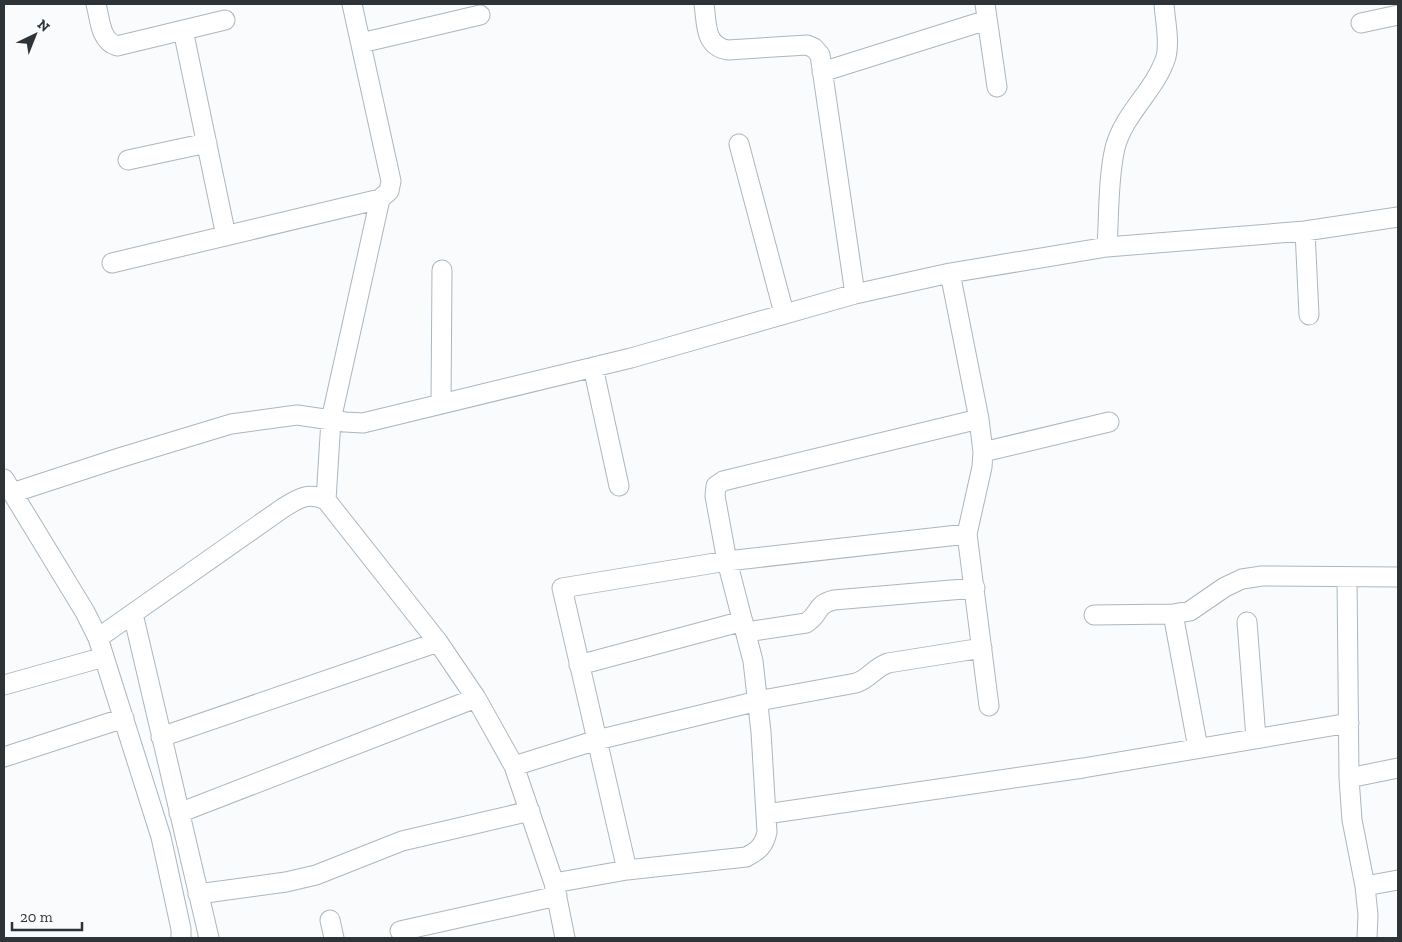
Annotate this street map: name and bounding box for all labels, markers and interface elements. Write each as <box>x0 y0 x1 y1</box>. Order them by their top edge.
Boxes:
north arrow <box>10 10 60 60</box>
text: N <box>34 16 53 36</box>
scale bar <box>12 900 82 932</box>
text: 20 m <box>20 908 53 926</box>

